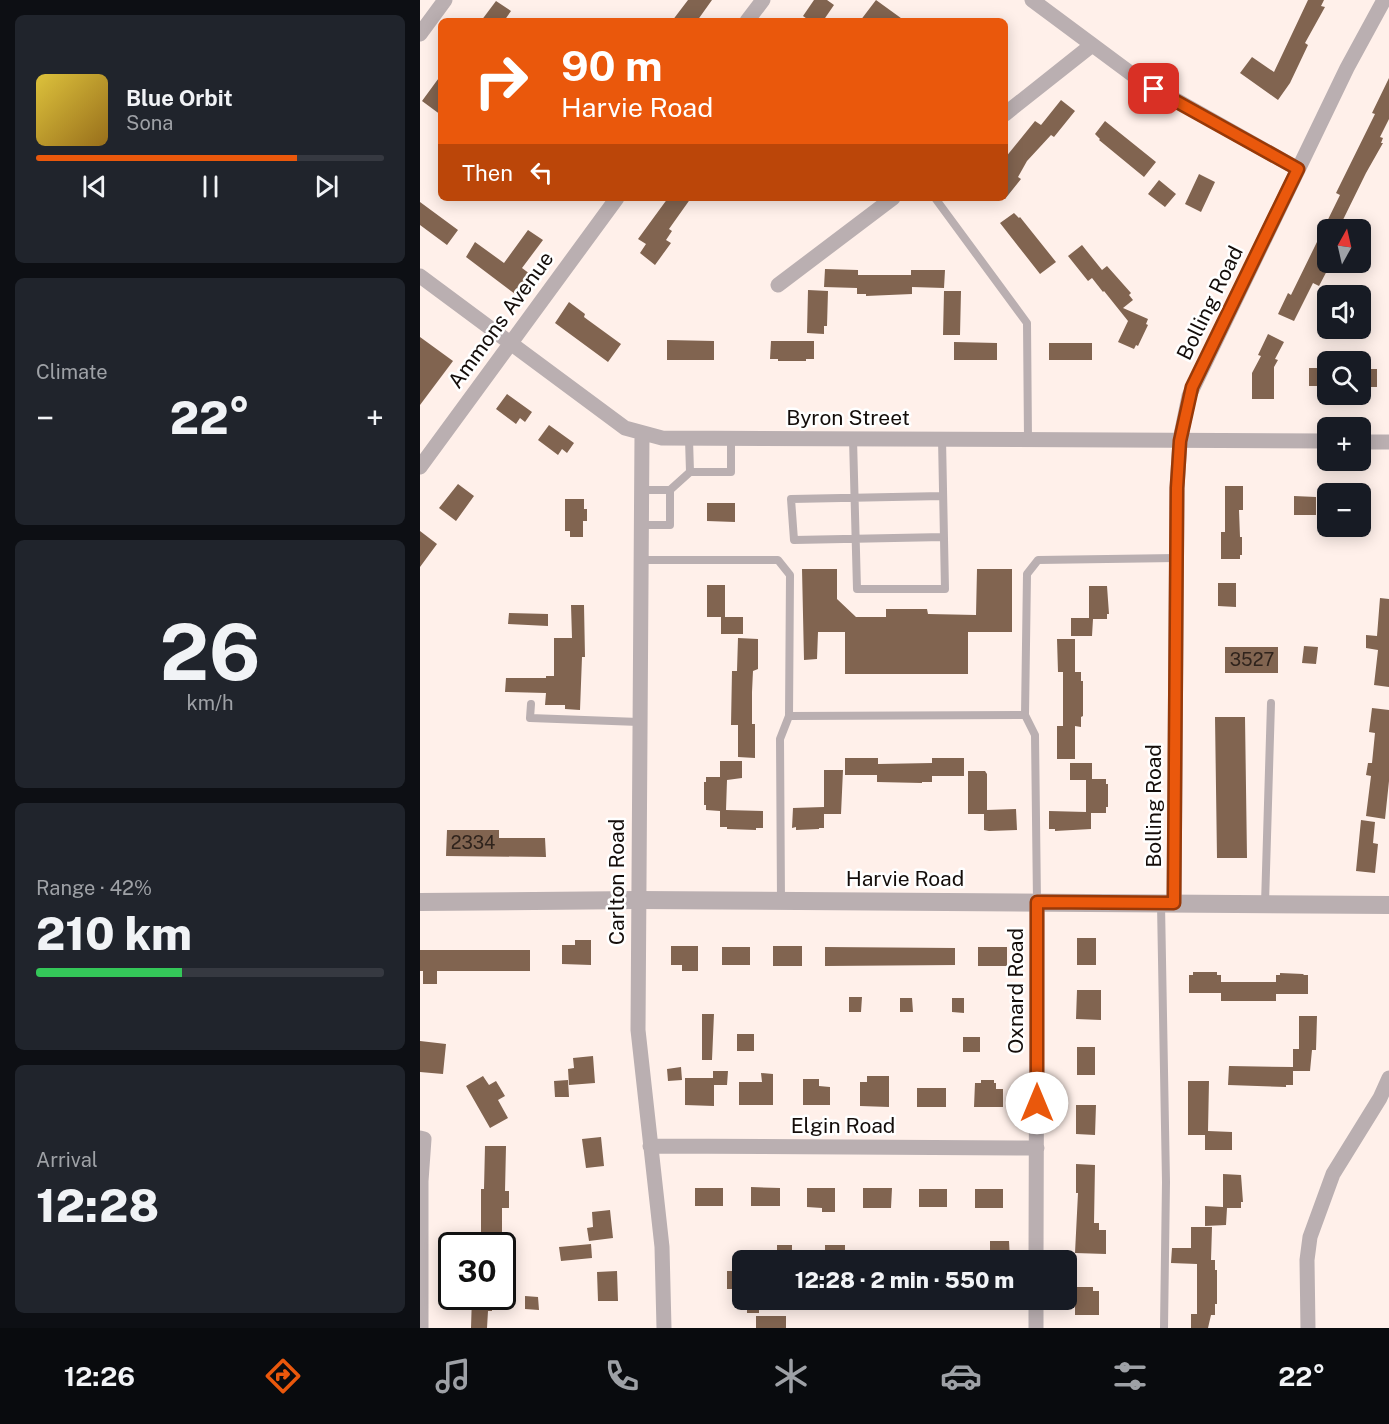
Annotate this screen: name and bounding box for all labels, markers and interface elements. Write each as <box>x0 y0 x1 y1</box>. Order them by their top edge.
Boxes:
text: 90 m <box>561 41 663 90</box>
icon: right <box>462 42 540 120</box>
pin <box>1128 63 1179 114</box>
icon: arrive <box>1137 72 1170 105</box>
text: Blue Orbit <box>126 85 233 111</box>
text: Harvie Road <box>561 91 713 123</box>
text: Sona <box>126 111 173 135</box>
icon: left <box>525 156 558 189</box>
text: Then <box>462 160 513 186</box>
icon: previous <box>78 170 111 203</box>
icon: pause <box>194 170 227 203</box>
icon: next <box>310 170 343 203</box>
north arrow <box>1317 219 1371 273</box>
map controls <box>1317 219 1371 537</box>
street label: Bolling Road <box>1171 242 1248 364</box>
street label: Ammons Avenue <box>443 246 559 393</box>
button: sound <box>1317 285 1371 339</box>
button: search <box>1317 351 1371 405</box>
text: Climate <box>36 360 108 384</box>
text: 22° <box>170 391 250 444</box>
text: − <box>36 399 54 437</box>
text: + <box>366 399 384 437</box>
street label: Byron Street <box>786 405 910 430</box>
button: + <box>1317 417 1371 471</box>
button: − <box>1317 483 1371 537</box>
text: 26 <box>159 606 261 698</box>
house number: 3527 <box>1230 649 1274 670</box>
text: km/h <box>186 691 234 715</box>
street label: Bolling Road <box>1141 744 1166 868</box>
street label: Carlton Road <box>604 819 629 945</box>
house number: 2334 <box>451 832 495 853</box>
street label: Harvie Road <box>846 866 964 891</box>
text: Range · 42% <box>36 876 152 900</box>
text: 210 km <box>36 907 192 960</box>
street label: Oxnard Road <box>1003 928 1028 1054</box>
position arrow <box>1005 1071 1069 1135</box>
street label: Elgin Road <box>791 1113 895 1138</box>
text: Arrival <box>36 1148 98 1172</box>
text: 12:28 <box>36 1179 159 1232</box>
speed limit sign: 30 <box>438 1232 516 1310</box>
text: 12:28 · 2 min · 550 m <box>795 1267 1014 1293</box>
icon: directions <box>262 1355 304 1397</box>
icon: music <box>432 1355 474 1397</box>
icon: phone <box>601 1355 643 1397</box>
icon: climate <box>770 1355 812 1397</box>
icon: car <box>940 1355 982 1397</box>
icon: filters <box>1109 1355 1151 1397</box>
text: 12:26 <box>64 1360 135 1392</box>
text: 22° <box>1278 1360 1325 1392</box>

